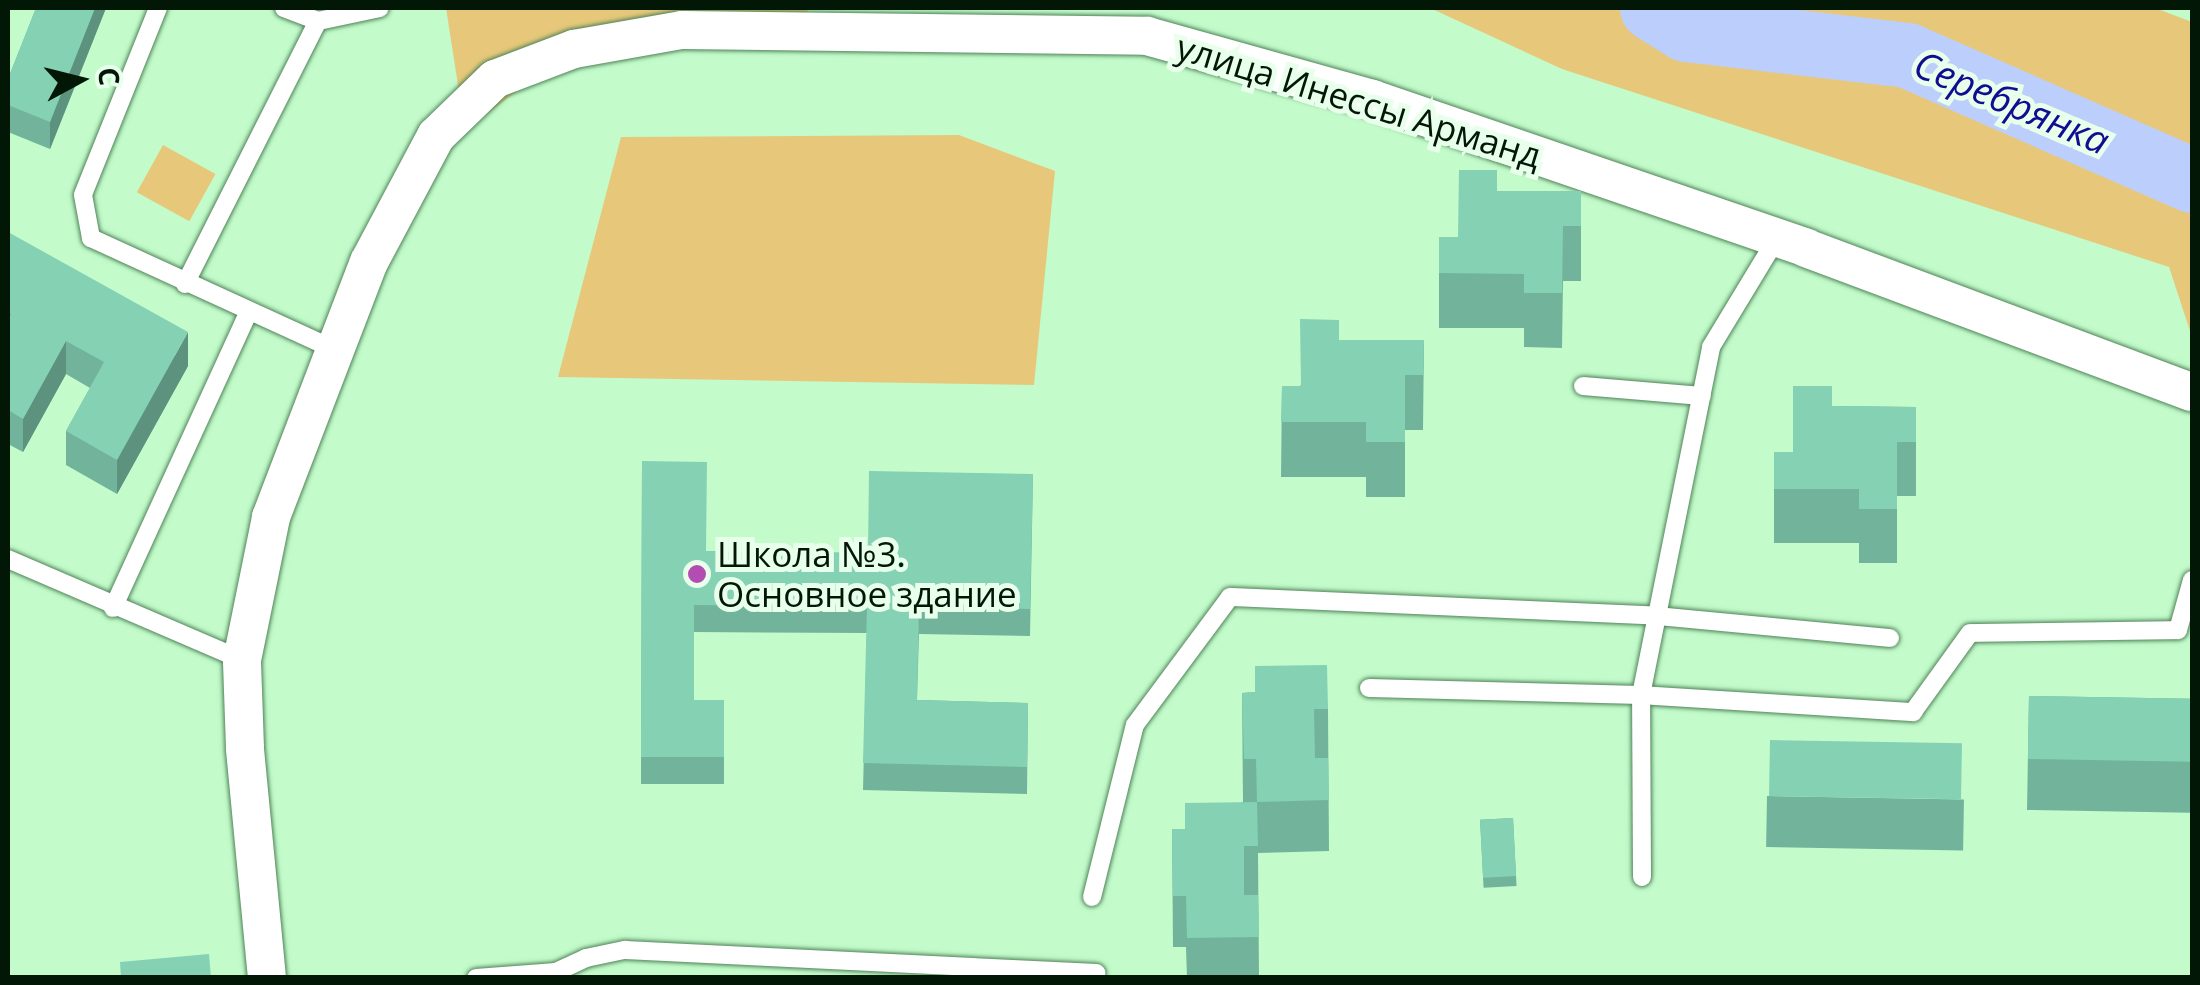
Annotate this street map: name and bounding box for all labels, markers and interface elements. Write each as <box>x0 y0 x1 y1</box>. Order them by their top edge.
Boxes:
street label: улица Инессы Арманд <box>1172 26 1546 176</box>
north arrow <box>30 30 130 130</box>
water label: Серебрянка <box>1908 41 2116 163</box>
text: С <box>90 65 130 88</box>
place label: Школа №3. Основное здание <box>717 533 1017 615</box>
marker: Школа №3. Основное здание <box>686 563 708 585</box>

